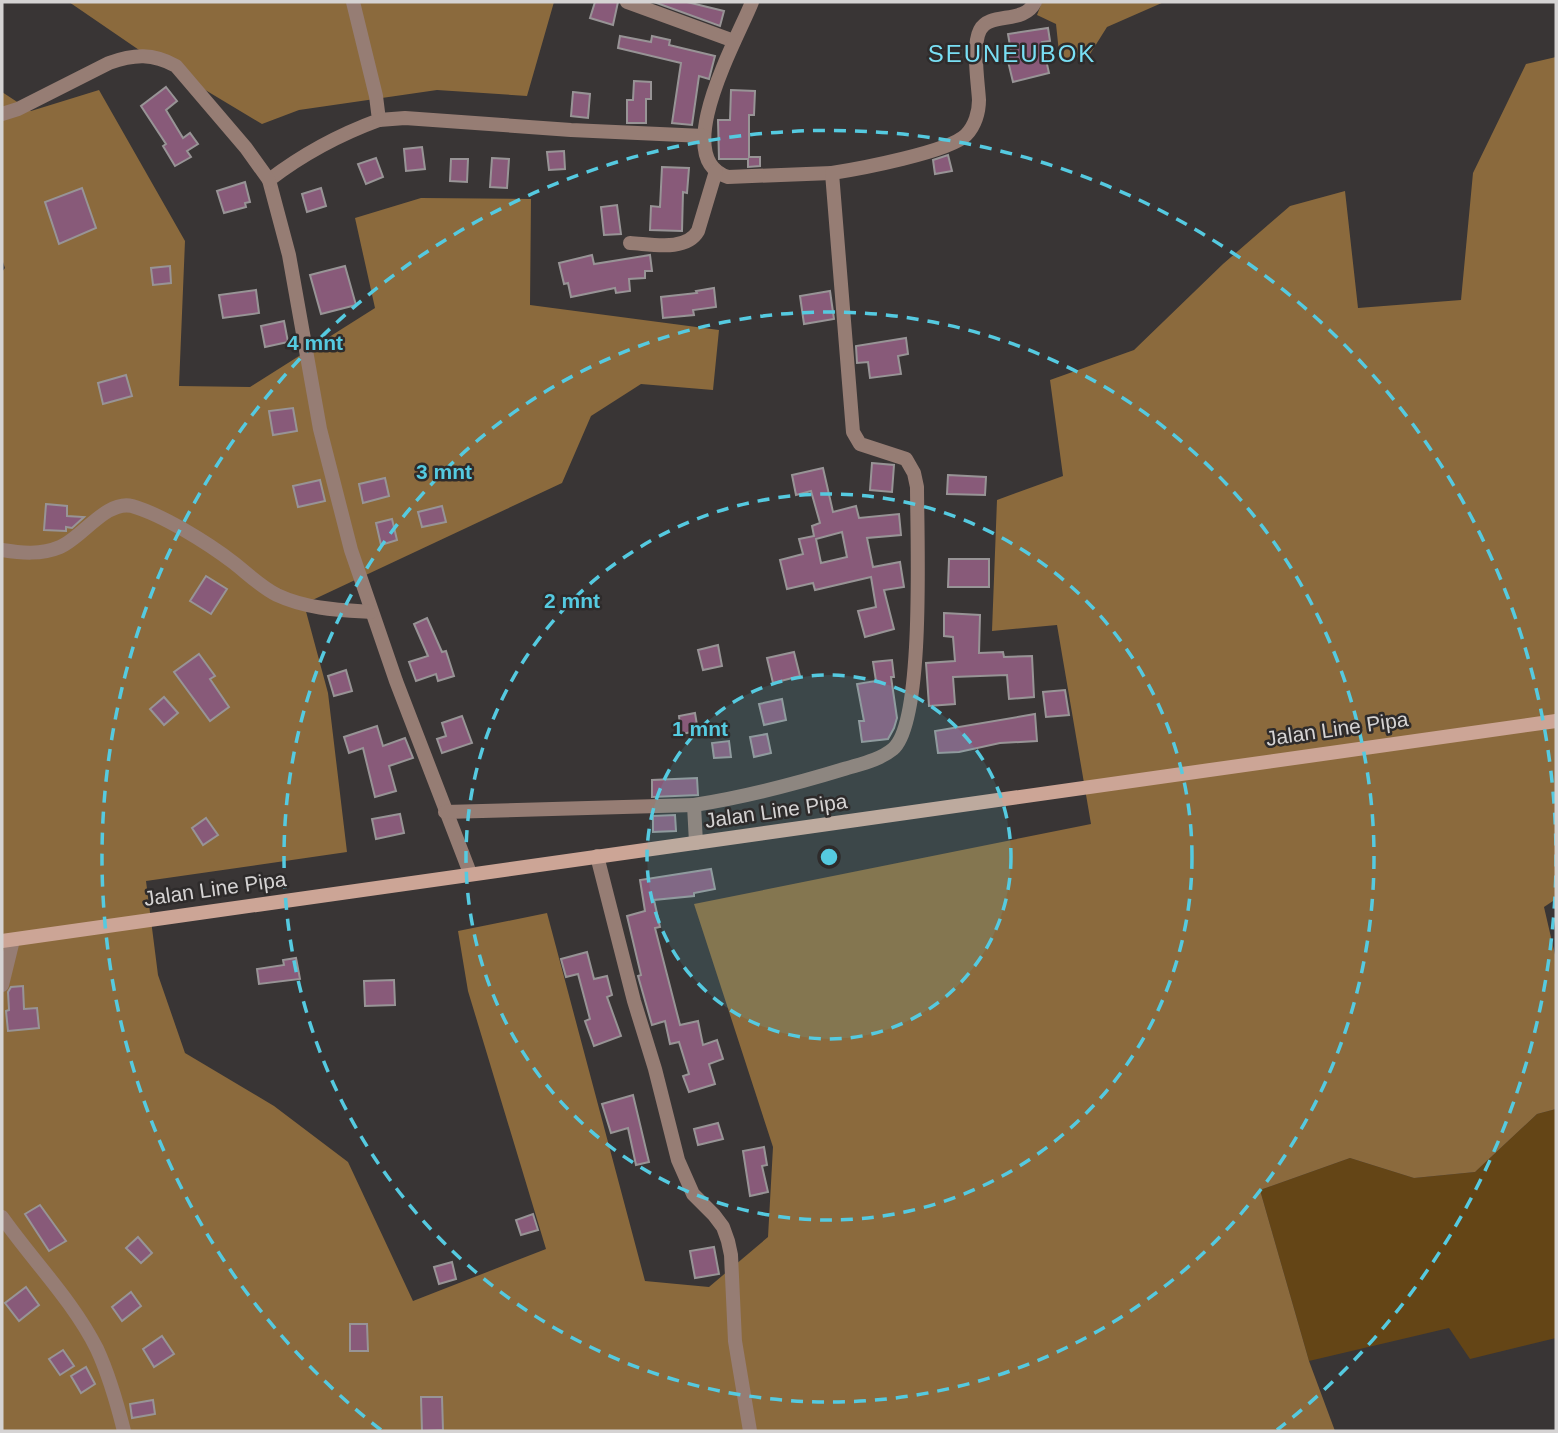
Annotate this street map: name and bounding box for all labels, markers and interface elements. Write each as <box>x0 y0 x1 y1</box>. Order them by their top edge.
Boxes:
district label: SEUNEUBOK <box>928 40 1096 67</box>
text: 4 mnt <box>287 331 343 354</box>
text: 3 mnt <box>416 460 472 483</box>
text: 2 mnt <box>544 589 600 612</box>
street label: Jalan Line Pipa <box>1264 707 1410 750</box>
text: 1 mnt <box>672 717 728 740</box>
street label: Jalan Line Pipa <box>703 789 849 832</box>
centre of rings <box>817 845 841 869</box>
street label: Jalan Line Pipa <box>142 867 288 910</box>

